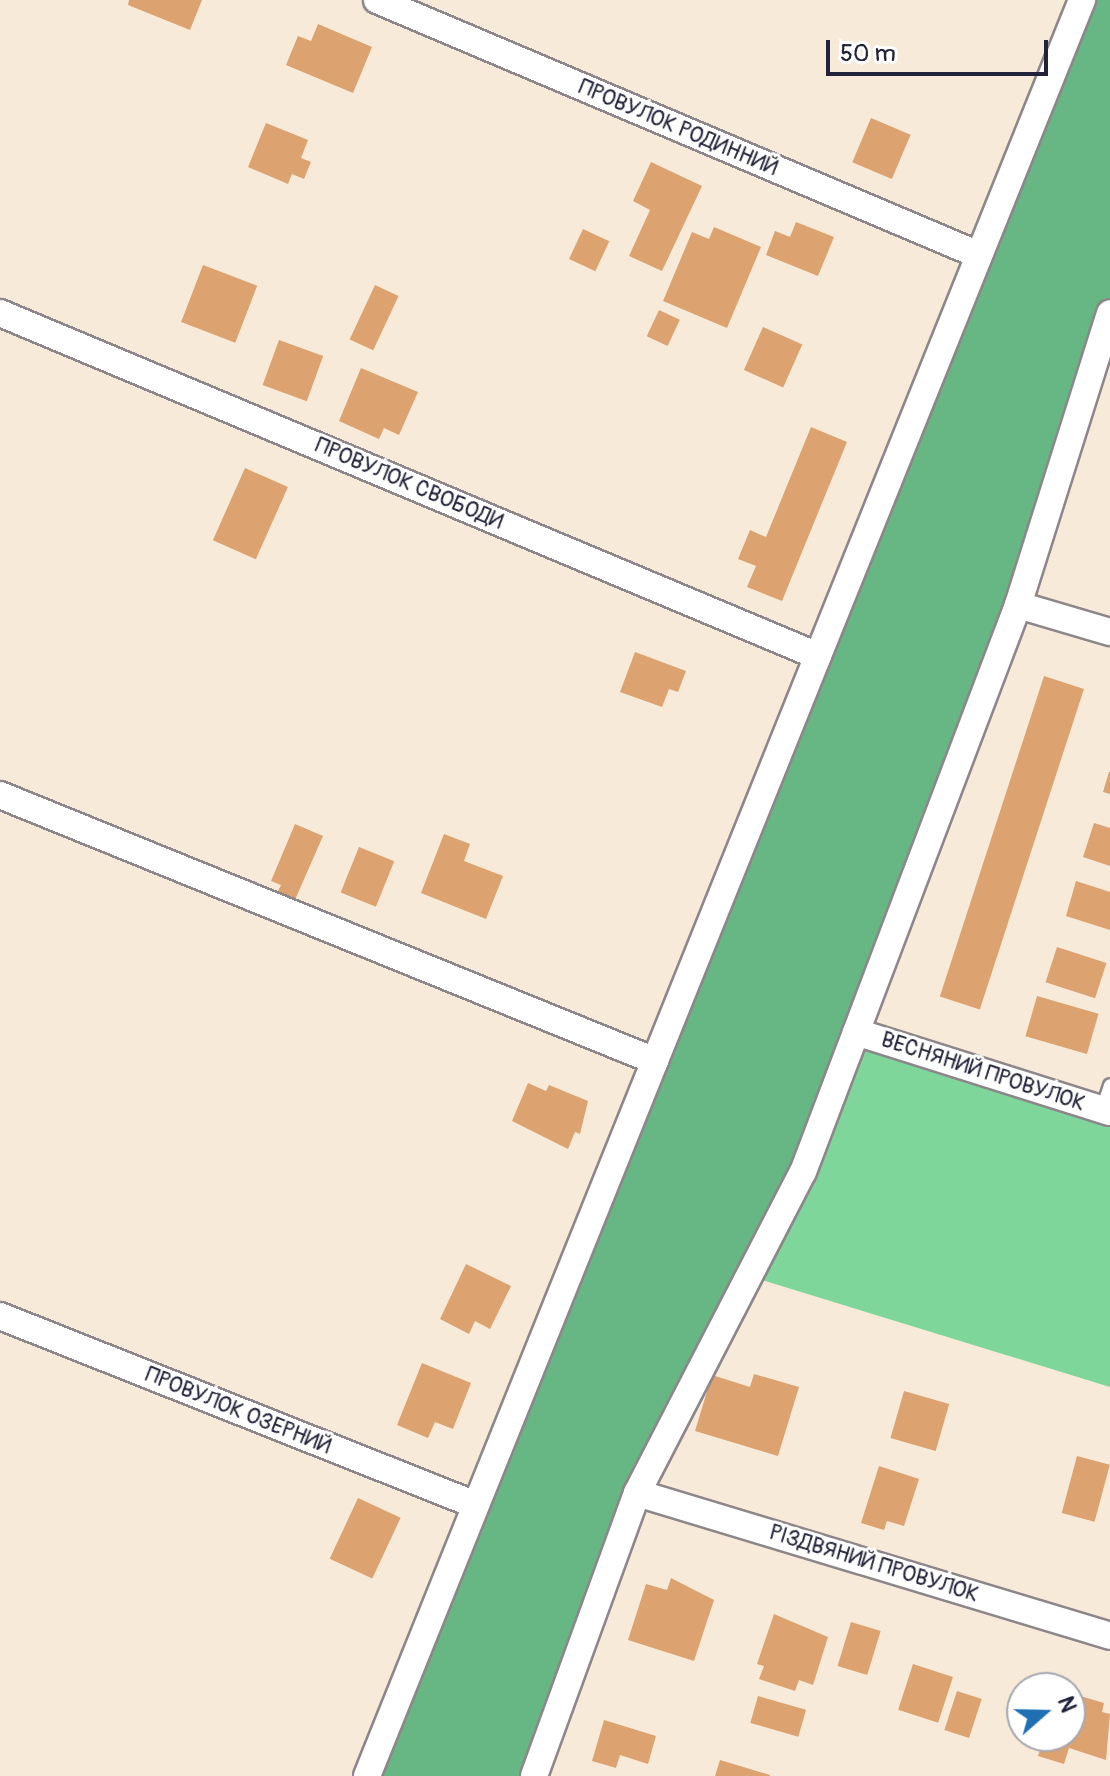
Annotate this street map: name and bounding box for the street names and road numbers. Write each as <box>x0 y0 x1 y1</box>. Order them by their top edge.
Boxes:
street label: ПРОВУЛОК РОДИННИЙ <box>574 74 782 182</box>
street label: ПРОВУЛОК СВОБОДИ <box>311 432 507 536</box>
street label: ВЕСНЯНИЙ ПРОВУЛОК <box>878 1027 1088 1117</box>
street label: ПРОВУЛОК ОЗЕРНИЙ <box>141 1362 335 1460</box>
street label: РІЗДВЯНИЙ ПРОВУЛОК <box>766 1520 982 1608</box>

